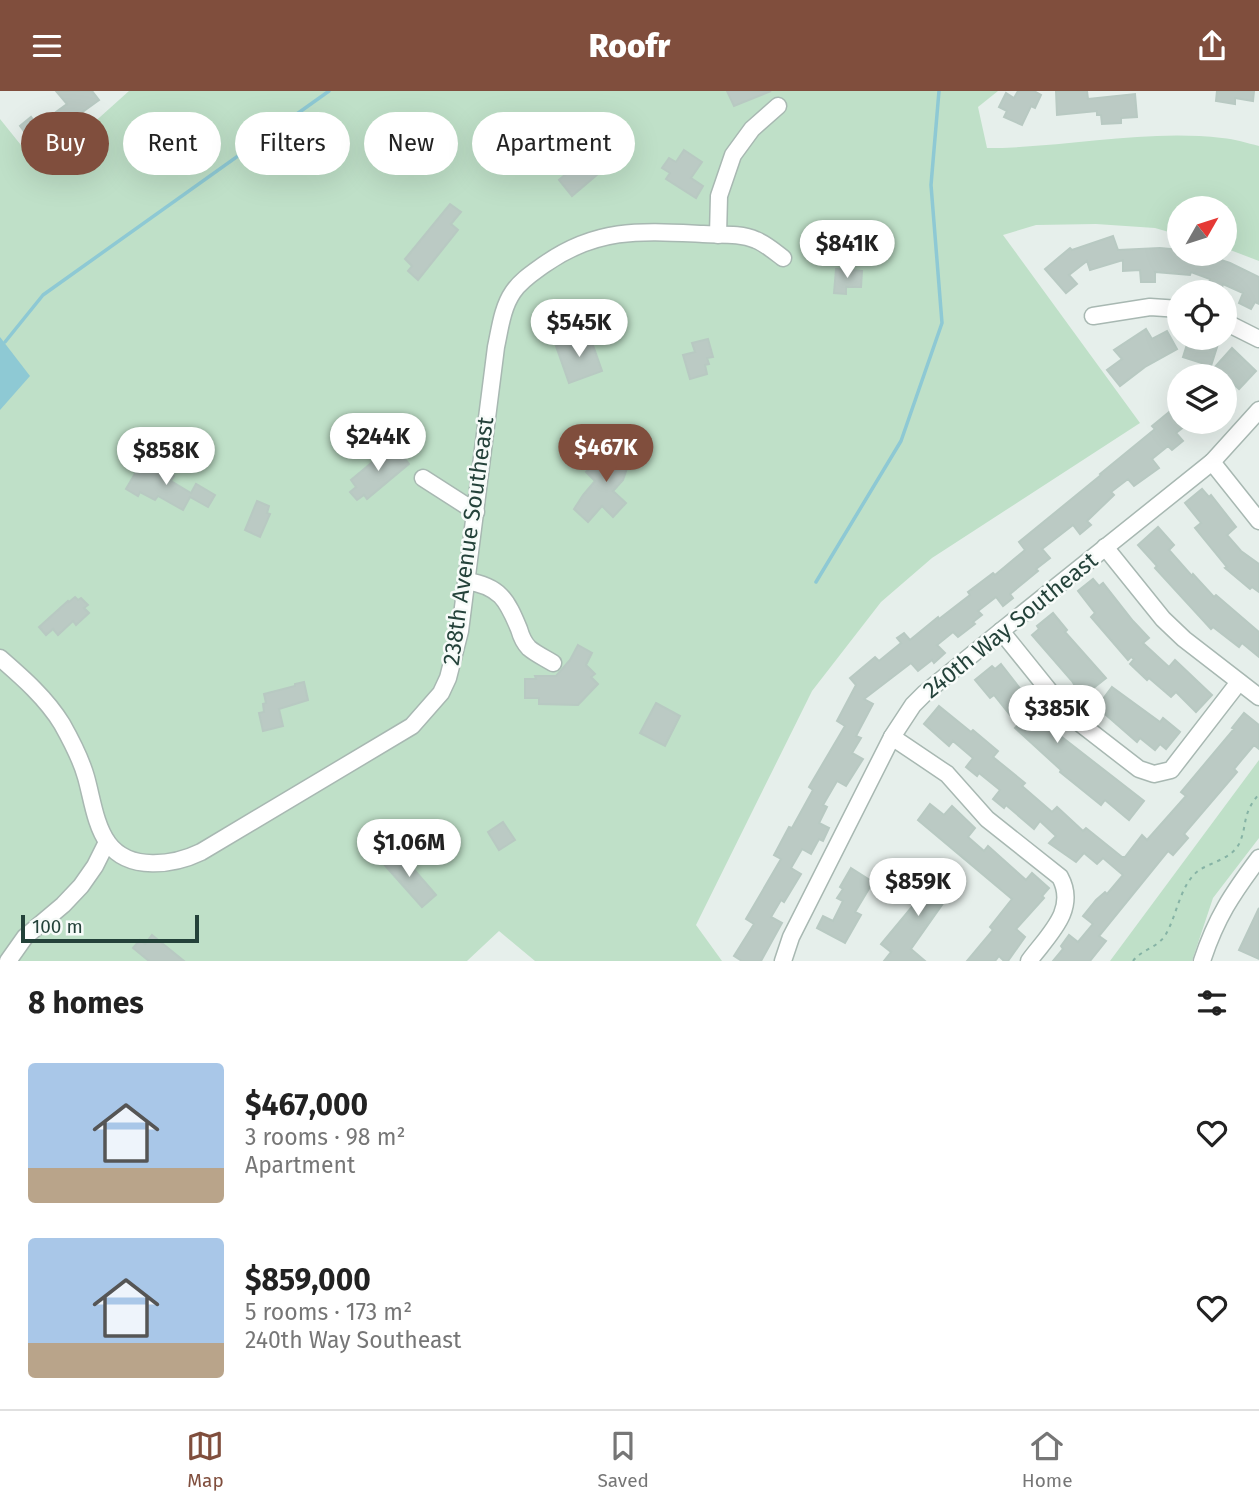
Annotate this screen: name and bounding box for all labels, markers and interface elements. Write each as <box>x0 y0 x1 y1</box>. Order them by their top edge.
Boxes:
icon: menu <box>28 27 66 65</box>
text: Roofr <box>589 27 670 65</box>
icon: share <box>1193 27 1231 65</box>
chip: Buy <box>21 112 109 175</box>
chip: Rent <box>123 112 221 175</box>
chip: Filters <box>235 112 350 175</box>
chip: New <box>364 112 458 175</box>
chip: Apartment <box>472 112 635 175</box>
north arrow <box>1167 196 1237 266</box>
map controls <box>1167 196 1237 434</box>
pin: $841K <box>798 221 896 280</box>
text: $841K <box>816 229 878 257</box>
button: locate <box>1167 280 1237 350</box>
pin: $545K <box>530 299 628 359</box>
text: $545K <box>547 308 611 336</box>
button: layers <box>1167 364 1237 434</box>
pin: $244K <box>329 413 427 473</box>
street label: 238th Avenue Southeast <box>437 414 499 667</box>
text: $244K <box>346 422 410 450</box>
pin: $467K <box>557 425 655 484</box>
pin: $858K <box>117 427 215 487</box>
text: $467K <box>574 433 638 461</box>
text: $858K <box>133 436 199 464</box>
street label: 240th Way Southeast <box>917 546 1103 704</box>
pin: $385K <box>1008 685 1106 745</box>
text: $385K <box>1025 694 1089 722</box>
pin: $1.06M <box>352 819 466 879</box>
text: $1.06M <box>373 828 445 856</box>
pin: $859K <box>869 859 967 918</box>
text: $859K <box>885 867 951 895</box>
scale bar <box>21 912 200 944</box>
text: 100 m <box>32 915 83 938</box>
icon: filters <box>1193 984 1231 1022</box>
text: 8 homes <box>28 985 144 1021</box>
text: $467,000 <box>245 1087 368 1123</box>
icon: home <box>84 1091 168 1175</box>
icon: heart <box>1193 1114 1231 1152</box>
text: 3 rooms · 98 m² <box>245 1123 405 1151</box>
text: Apartment <box>245 1151 355 1179</box>
text: $859,000 <box>245 1262 371 1298</box>
icon: home <box>84 1266 168 1350</box>
icon: heart <box>1193 1289 1231 1327</box>
text: 5 rooms · 173 m² <box>245 1298 412 1326</box>
text: 240th Way Southeast <box>245 1326 461 1354</box>
tab: Map <box>186 1427 224 1492</box>
tab: Saved <box>597 1427 649 1492</box>
tab: Home <box>1022 1427 1072 1492</box>

